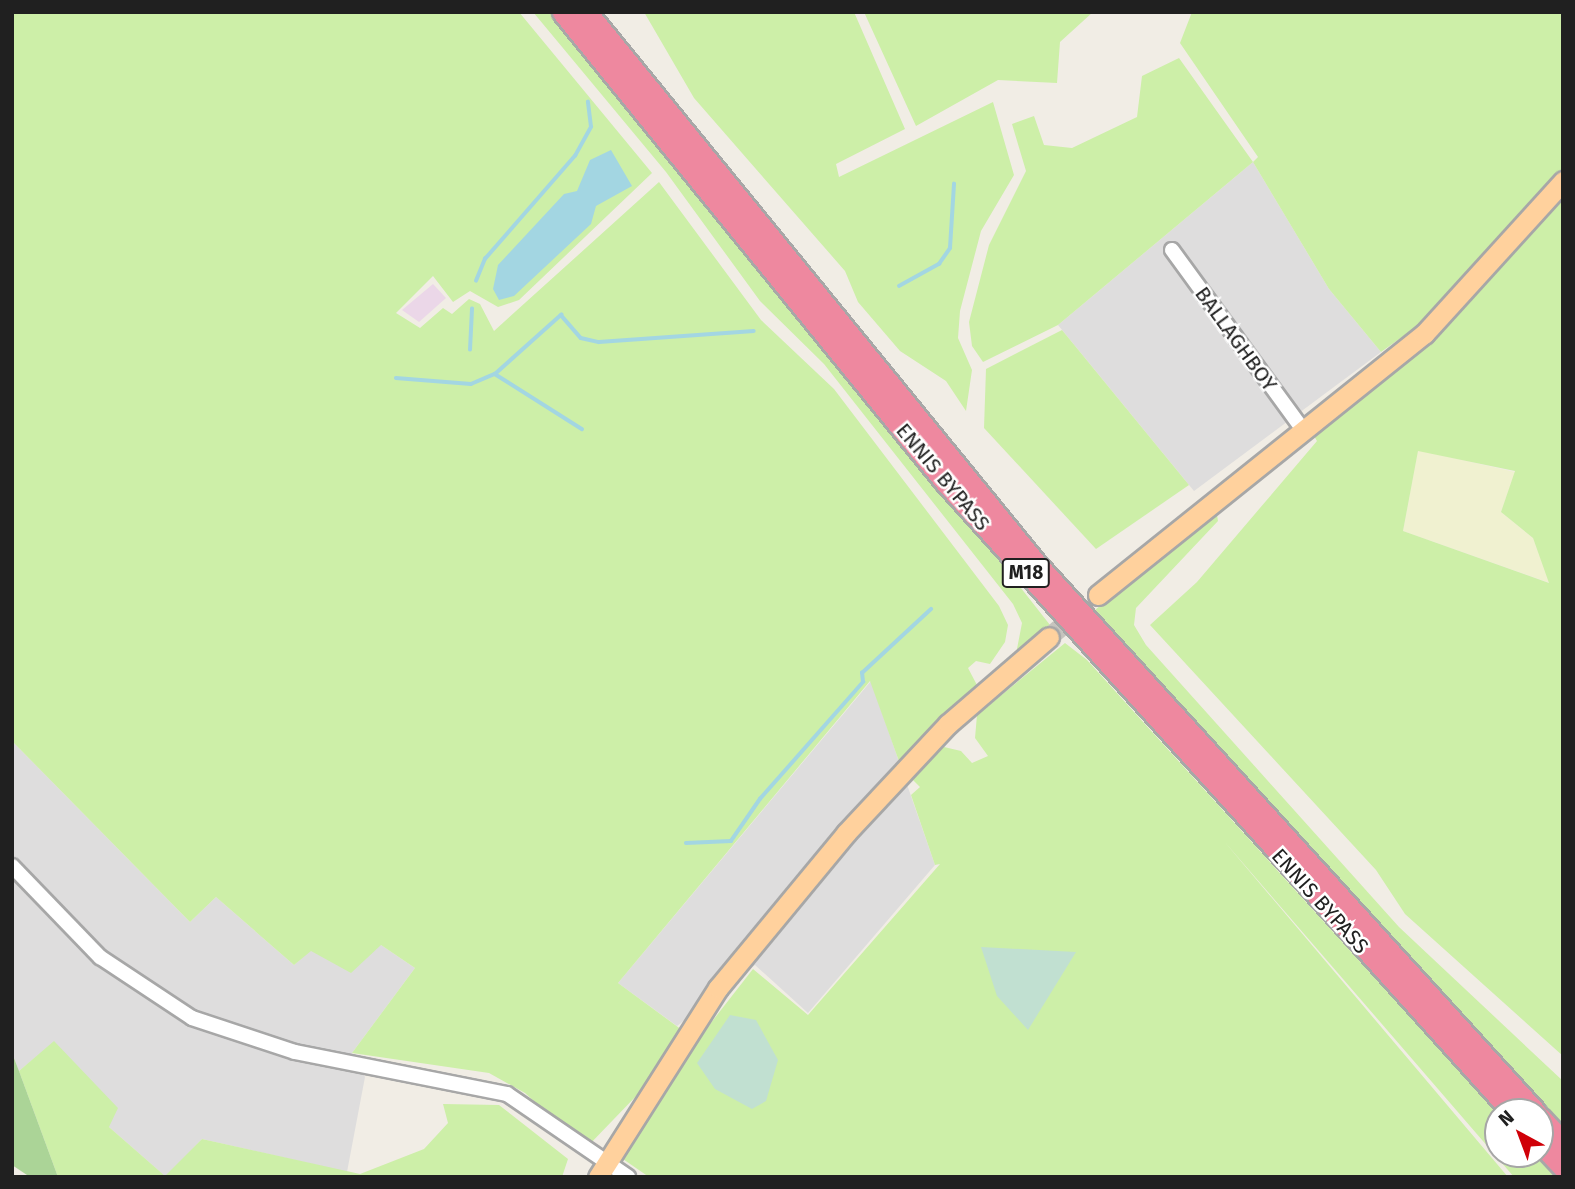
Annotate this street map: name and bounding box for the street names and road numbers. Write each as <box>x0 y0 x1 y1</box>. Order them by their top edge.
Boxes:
street label: BALLAGHBOY <box>1190 282 1282 396</box>
street label: ENNIS BYPASS <box>891 418 995 536</box>
road number: M18 <box>1002 558 1050 588</box>
street label: ENNIS BYPASS <box>1266 843 1374 959</box>

